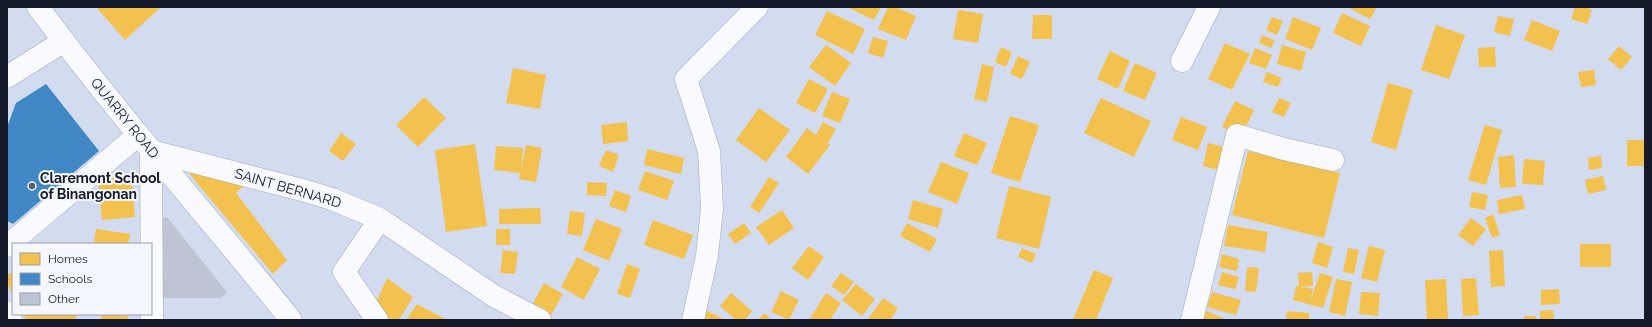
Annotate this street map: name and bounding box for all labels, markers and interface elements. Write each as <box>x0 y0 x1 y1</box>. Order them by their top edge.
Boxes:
street label: QUARRY ROAD <box>88 75 162 161</box>
street label: SAINT BERNARD <box>233 165 343 211</box>
place label: Claremont School of Binangonan <box>40 170 161 202</box>
marker: Claremont School of Binangonan <box>27 181 37 191</box>
legend <box>12 243 152 315</box>
text: Homes <box>48 252 88 266</box>
text: Schools <box>48 272 92 286</box>
text: Other <box>48 292 80 306</box>

